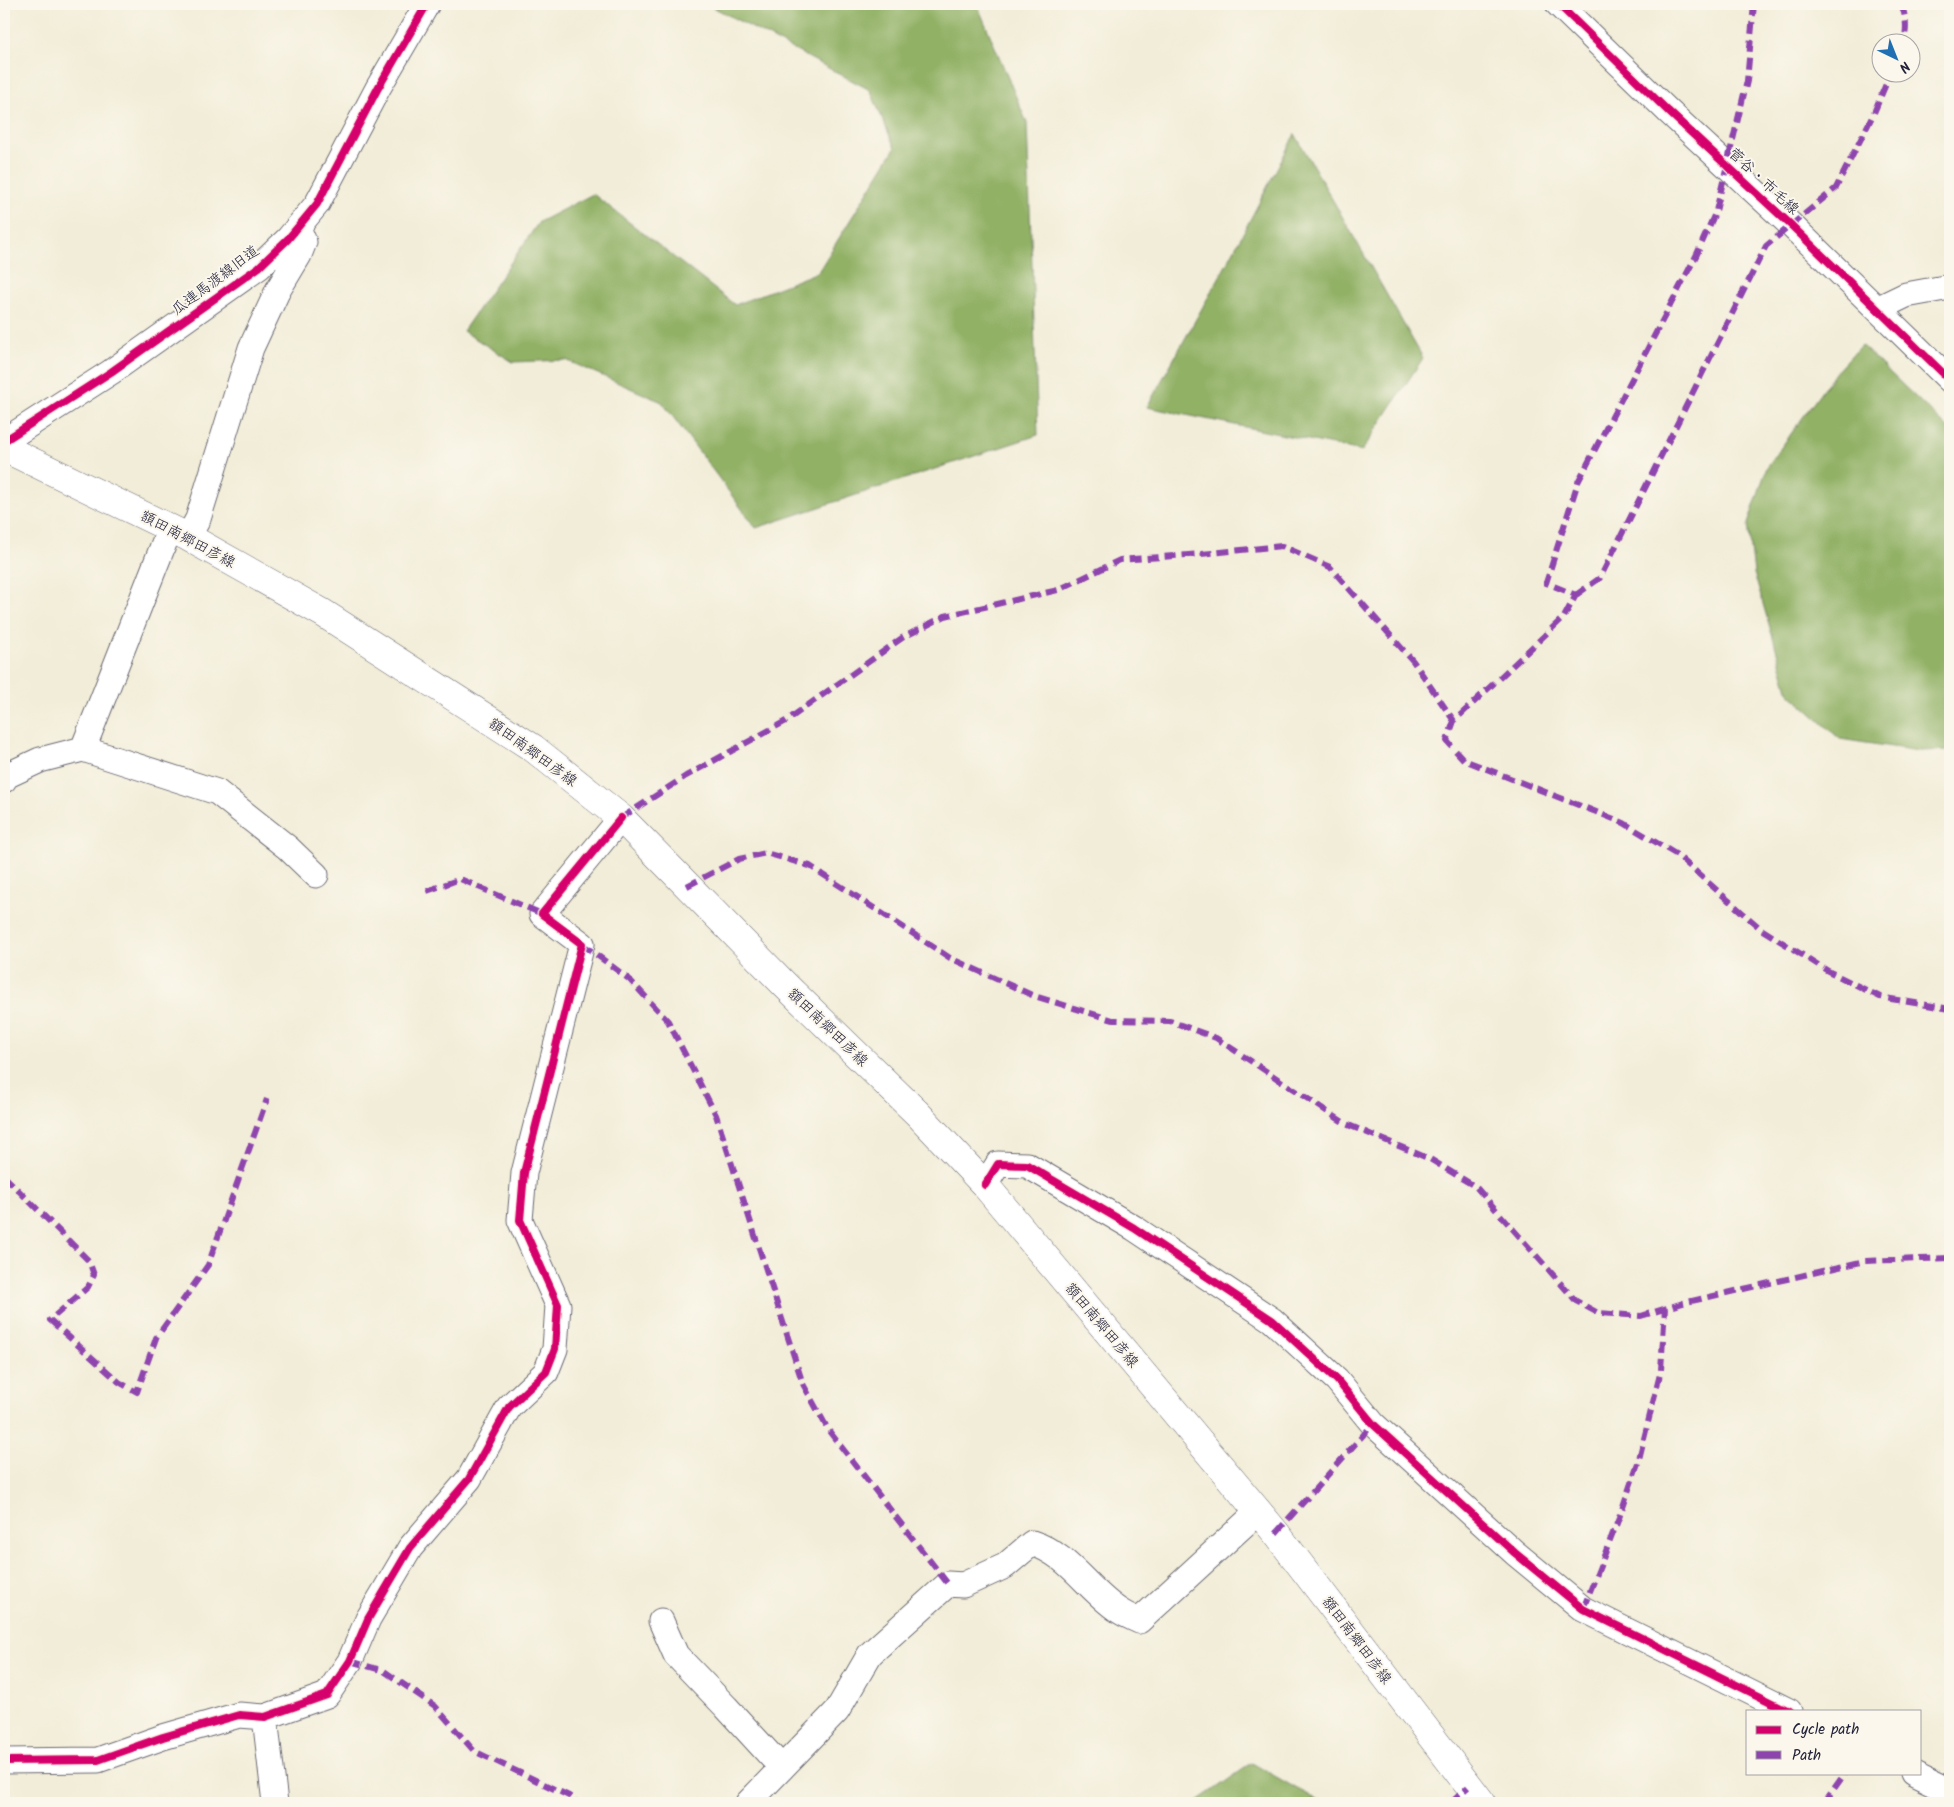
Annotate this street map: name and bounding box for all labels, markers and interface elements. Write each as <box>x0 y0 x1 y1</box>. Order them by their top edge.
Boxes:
north arrow <box>1872 32 1922 82</box>
text: N <box>1893 56 1915 78</box>
street label: 菅谷・市毛線 <box>1722 142 1804 221</box>
street label: 瓜連馬渡線旧道 <box>166 240 265 322</box>
street label: 額田南郷田彦線 <box>136 505 240 575</box>
street label: 額田南郷田彦線 <box>483 712 582 793</box>
street label: 額田南郷田彦線 <box>781 983 873 1073</box>
street label: 額田南郷田彦線 <box>1058 1278 1144 1374</box>
street label: 額田南郷田彦線 <box>1315 1591 1397 1690</box>
legend <box>1746 1710 1922 1774</box>
text: Cycle path <box>1792 1718 1859 1742</box>
text: Path <box>1792 1744 1821 1768</box>

